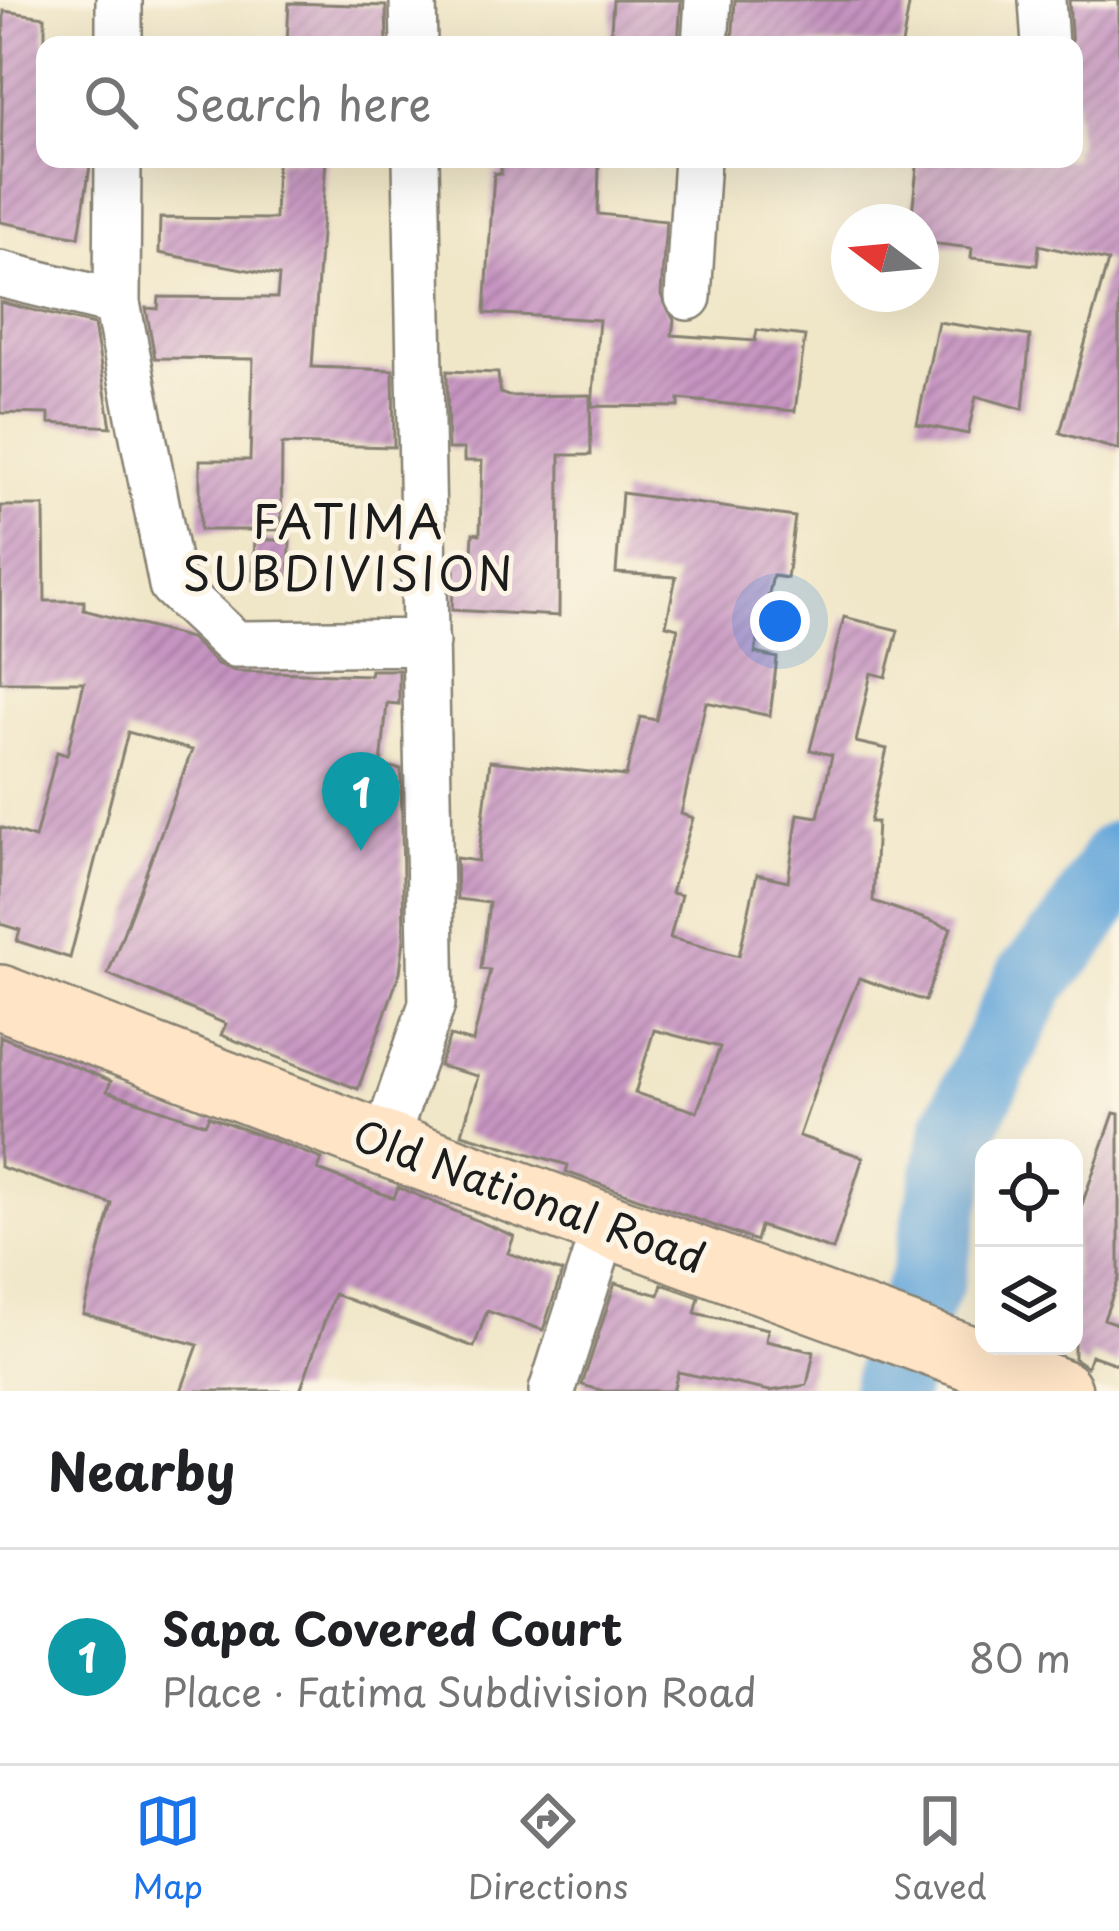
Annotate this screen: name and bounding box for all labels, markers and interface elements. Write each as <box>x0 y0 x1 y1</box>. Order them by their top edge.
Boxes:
search box <box>36 36 1083 168</box>
text: Search here <box>174 68 431 136</box>
icon: search <box>78 69 144 135</box>
north arrow <box>831 204 939 312</box>
district label: FATIMA SUBDIVISION <box>182 486 516 606</box>
your location <box>750 591 810 651</box>
pin: 1 <box>322 752 400 851</box>
street label: Old National Road <box>345 1102 715 1288</box>
map controls <box>975 1139 1083 1355</box>
button: locate <box>975 1139 1083 1247</box>
button: layers <box>975 1247 1083 1355</box>
text: Nearby <box>48 1431 235 1508</box>
text: Sapa Covered Court <box>162 1593 623 1661</box>
text: 1 <box>78 1627 96 1686</box>
text: 80 m <box>969 1627 1071 1686</box>
text: Place · Fatima Subdivision Road <box>162 1661 757 1720</box>
tab: Map <box>132 1788 203 1910</box>
tab: Directions <box>468 1788 628 1910</box>
tab: Saved <box>893 1788 987 1910</box>

